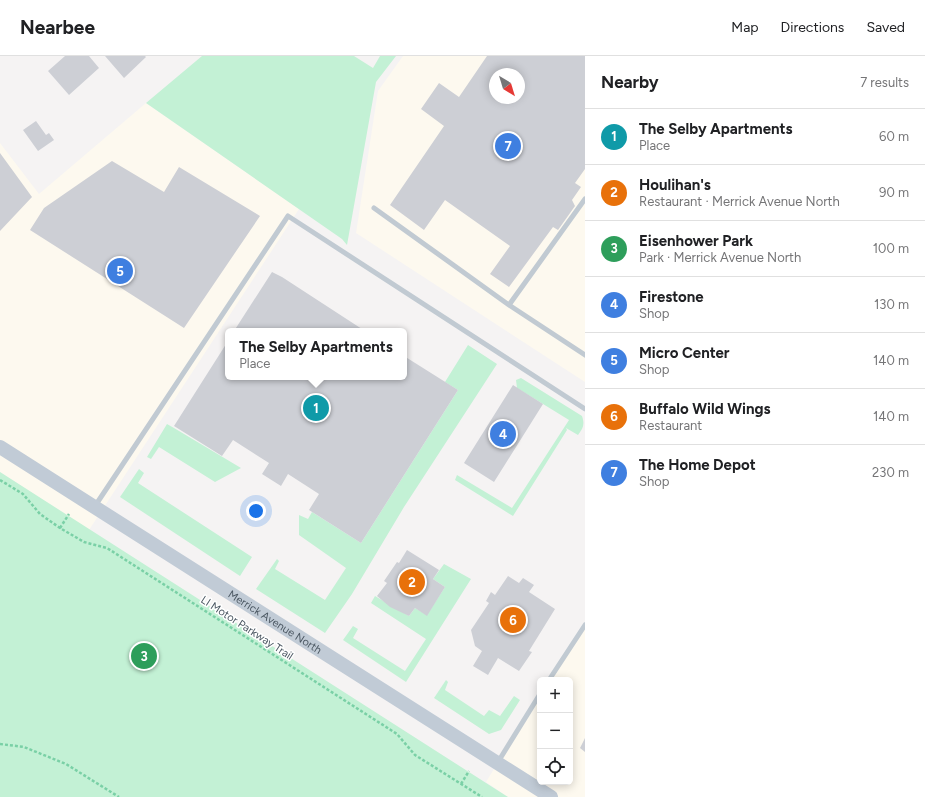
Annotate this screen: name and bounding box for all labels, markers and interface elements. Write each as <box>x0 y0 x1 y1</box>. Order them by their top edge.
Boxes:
text: Nearbee <box>20 16 95 39</box>
text: Map <box>731 19 759 36</box>
text: Directions <box>781 19 844 36</box>
text: Saved <box>866 19 905 36</box>
north arrow <box>489 68 525 104</box>
text: Nearby <box>601 72 659 92</box>
text: 7 results <box>860 75 909 90</box>
text: The Selby Apartments <box>639 120 792 138</box>
text: 1 <box>611 129 617 144</box>
text: 60 m <box>879 129 909 144</box>
pin: 7 <box>495 131 521 161</box>
text: Place <box>639 138 670 153</box>
text: Houlihan's <box>639 176 711 194</box>
text: 2 <box>610 185 618 200</box>
text: 90 m <box>879 185 909 200</box>
text: Restaurant · Merrick Avenue North <box>639 194 840 209</box>
text: Eisenhower Park <box>639 232 753 250</box>
text: 3 <box>610 241 618 256</box>
text: 100 m <box>873 241 909 256</box>
text: Park · Merrick Avenue North <box>639 250 801 265</box>
pin: 5 <box>107 256 133 286</box>
text: Firestone <box>639 288 704 306</box>
text: 4 <box>610 297 618 312</box>
text: 130 m <box>874 297 909 312</box>
text: Shop <box>639 306 669 321</box>
popup <box>225 328 407 380</box>
text: The Selby Apartments <box>239 338 393 356</box>
text: Micro Center <box>639 344 730 362</box>
text: 5 <box>610 353 618 368</box>
text: 140 m <box>873 353 909 368</box>
text: Place <box>239 356 270 371</box>
text: Shop <box>639 362 669 377</box>
pin: 1 <box>303 393 329 423</box>
text: Buffalo Wild Wings <box>639 400 770 418</box>
text: 6 <box>610 409 618 424</box>
text: 140 m <box>873 409 909 424</box>
text: Restaurant <box>639 418 702 433</box>
pin: 4 <box>490 419 516 449</box>
text: The Home Depot <box>639 456 756 474</box>
text: 7 <box>610 465 618 480</box>
text: 230 m <box>872 465 909 480</box>
text: Shop <box>639 474 669 489</box>
your location <box>246 501 266 521</box>
pin: 2 <box>399 567 425 597</box>
street label: Merrick Avenue North <box>226 587 324 656</box>
street label: LI Motor Parkway Trail <box>198 593 296 663</box>
pin: 6 <box>500 605 526 635</box>
pin: 3 <box>131 641 157 671</box>
map controls <box>537 677 573 785</box>
button: + <box>537 677 573 713</box>
button: − <box>537 713 573 749</box>
button: locate <box>537 749 573 785</box>

